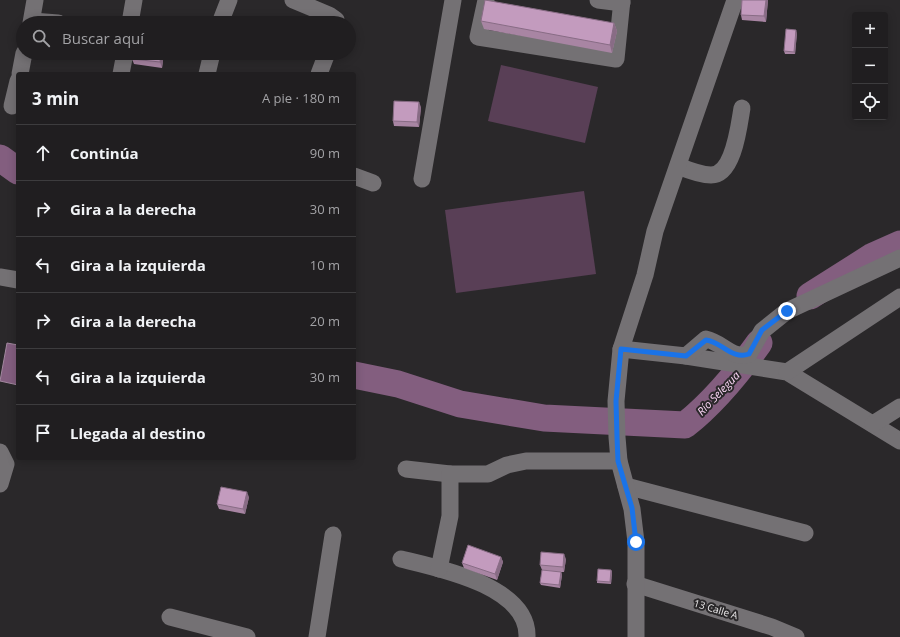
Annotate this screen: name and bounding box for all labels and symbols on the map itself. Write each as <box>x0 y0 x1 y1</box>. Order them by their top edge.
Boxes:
route end <box>778 302 796 320</box>
water label: Río Selegua <box>693 368 743 418</box>
route start <box>627 533 645 551</box>
street label: 13 Calle A <box>692 596 740 623</box>

